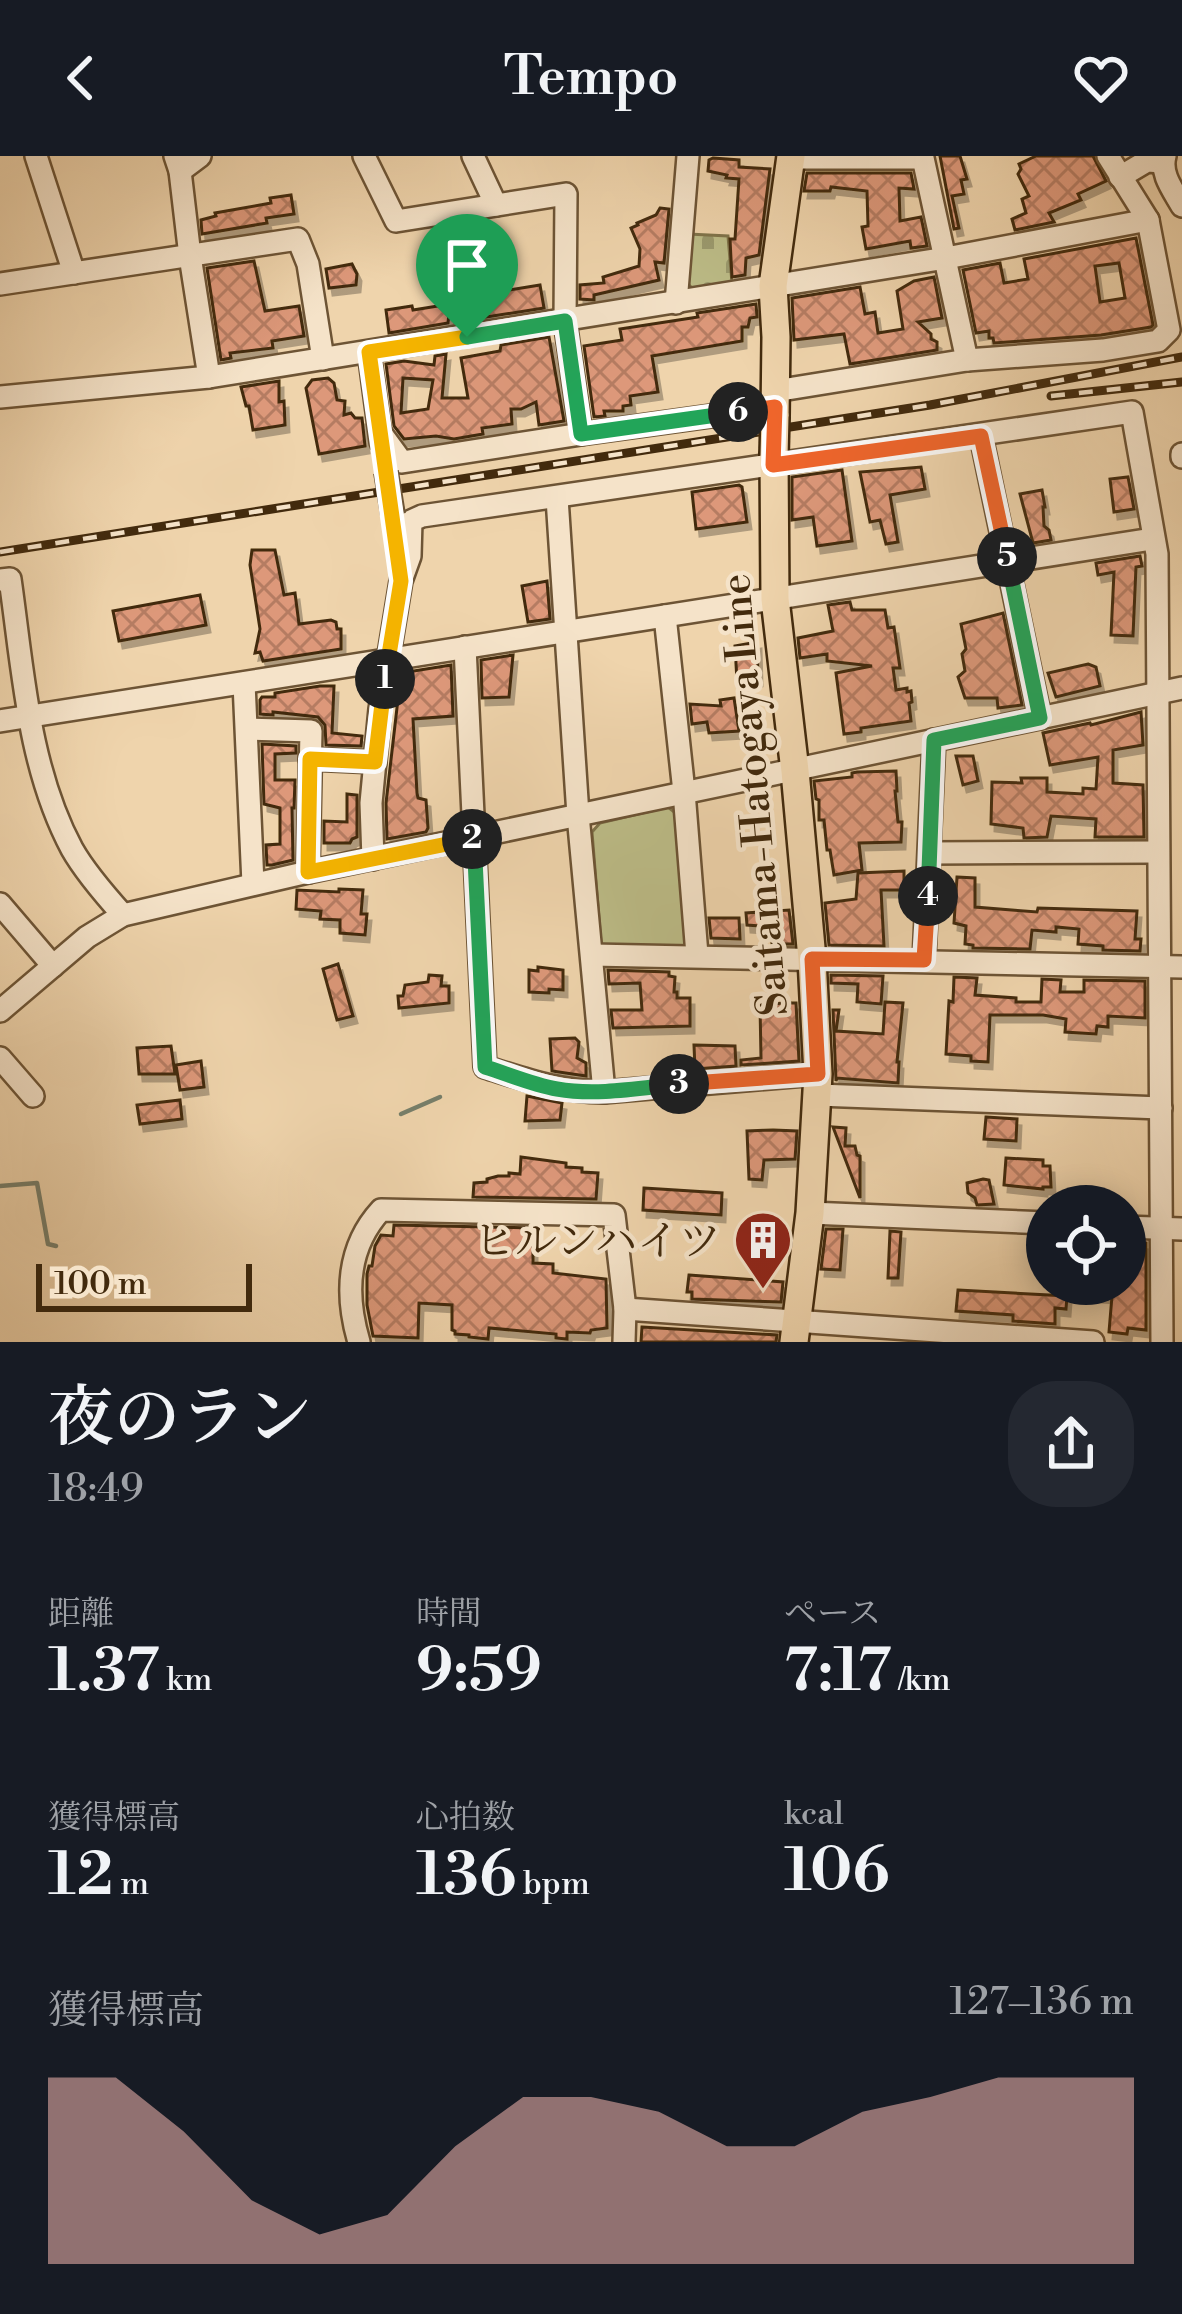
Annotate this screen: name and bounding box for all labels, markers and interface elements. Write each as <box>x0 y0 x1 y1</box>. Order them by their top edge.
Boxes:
text: Tempo <box>504 44 678 112</box>
icon: back <box>48 45 114 111</box>
icon: heart <box>1068 45 1134 111</box>
pin <box>416 214 518 337</box>
icon: arrive <box>434 232 500 298</box>
pin: 6 <box>708 382 768 442</box>
text: 6 <box>728 391 748 432</box>
pin: 5 <box>977 527 1037 587</box>
text: 5 <box>997 536 1017 577</box>
street label: Saitama-Hatogaya Line <box>710 571 802 1018</box>
pin: 1 <box>355 649 415 709</box>
text: 1 <box>377 658 393 699</box>
pin: 2 <box>442 809 502 869</box>
text: 2 <box>462 818 482 859</box>
pin: 4 <box>898 866 958 926</box>
text: 4 <box>917 875 939 916</box>
pin: 3 <box>649 1054 709 1114</box>
text: 3 <box>669 1063 689 1104</box>
map controls <box>1026 1185 1146 1305</box>
button: locate <box>1026 1185 1146 1305</box>
building icon: ヒルンハイツ <box>732 1209 794 1291</box>
place label: ヒルンハイツ <box>473 1216 721 1269</box>
scale bar <box>36 1258 252 1311</box>
text: 100 m <box>54 1264 147 1305</box>
text: 夜のラン <box>48 1378 312 1461</box>
button: share <box>1008 1381 1134 1507</box>
text: 18:49 <box>48 1465 144 1514</box>
text: 距離 <box>48 1594 114 1635</box>
text: 時間 <box>416 1594 482 1635</box>
text: ペース <box>784 1594 881 1635</box>
text: 1.37 <box>48 1635 159 1710</box>
text: 9:59 <box>416 1635 542 1710</box>
text: 7:17 <box>784 1635 891 1710</box>
text: km <box>159 1660 212 1701</box>
text: /km <box>891 1660 951 1701</box>
text: kcal <box>784 1794 844 1835</box>
text: 獲得標高 <box>48 1798 180 1839</box>
text: 心拍数 <box>416 1798 515 1839</box>
text: 106 <box>784 1835 890 1910</box>
text: 12 <box>48 1839 113 1914</box>
text: 136 <box>416 1839 516 1914</box>
text: m <box>113 1864 149 1905</box>
text: bpm <box>516 1864 590 1905</box>
text: 127–136 m <box>950 1978 1134 2027</box>
text: 獲得標高 <box>48 1987 204 2036</box>

